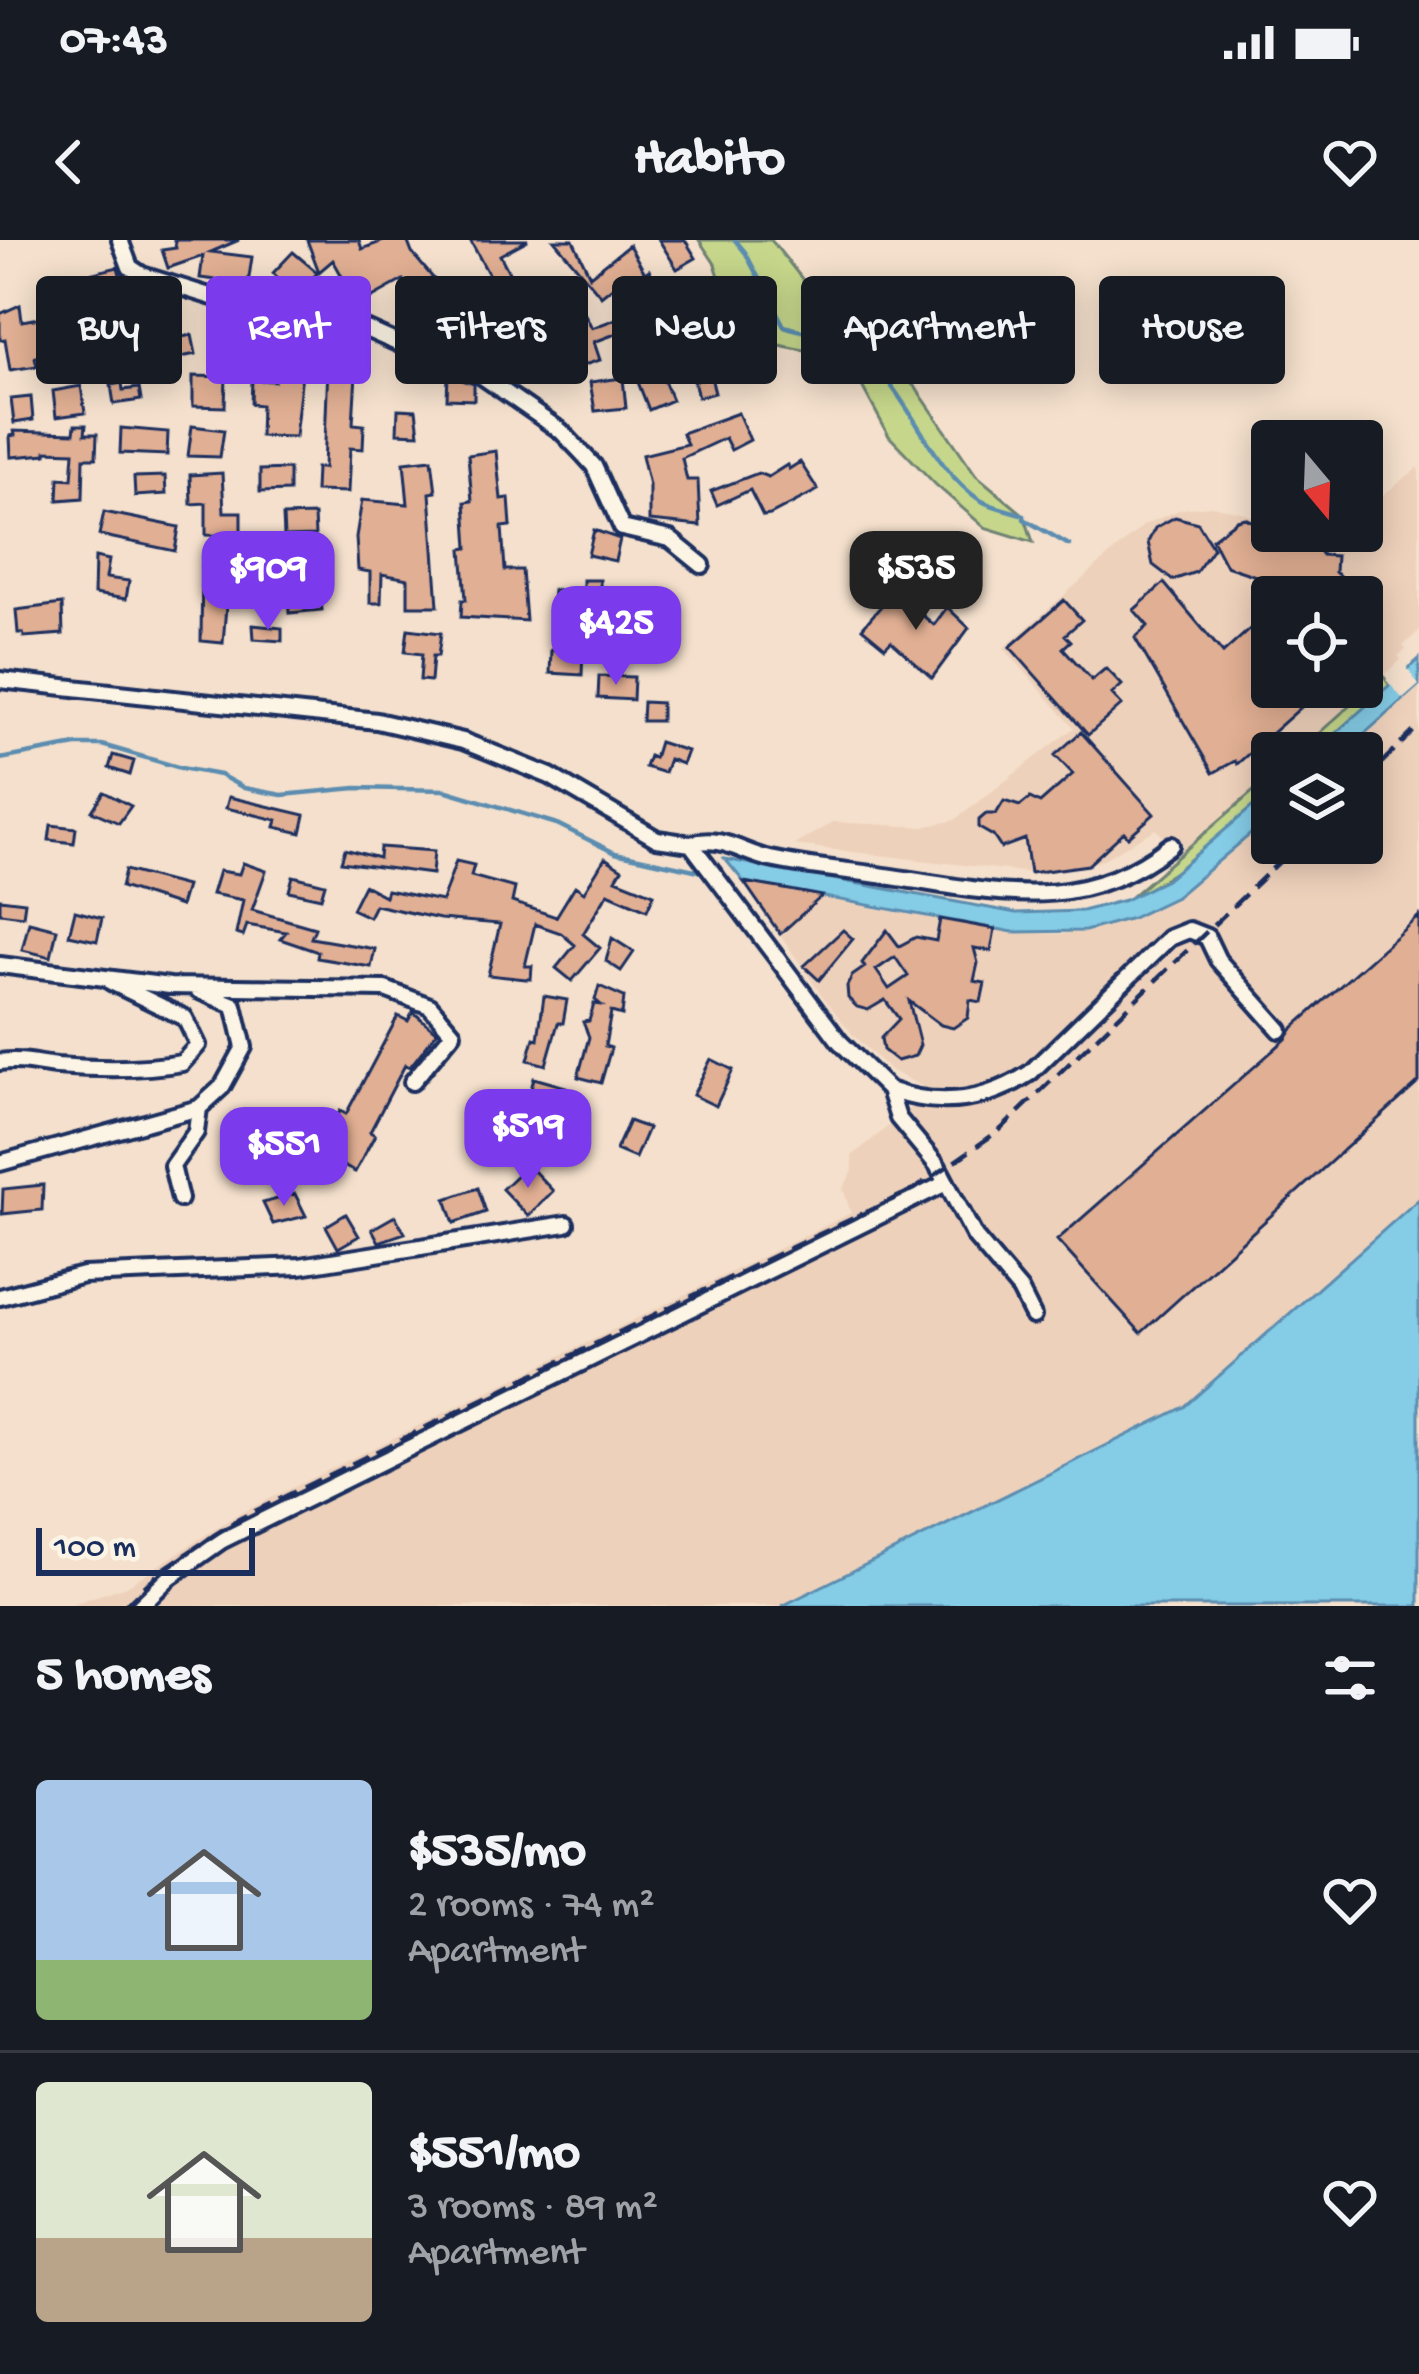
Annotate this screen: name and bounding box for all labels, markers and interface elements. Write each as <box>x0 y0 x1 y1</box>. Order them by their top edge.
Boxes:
text: 07:43 <box>60 16 168 69</box>
icon: back <box>36 129 102 195</box>
icon: heart <box>1317 129 1383 195</box>
text: Habito <box>634 130 785 194</box>
chip: Buy <box>36 276 182 384</box>
chip: Rent <box>206 276 371 384</box>
chip: Filters <box>395 276 588 384</box>
chip: New <box>612 276 777 384</box>
chip: Apartment <box>801 276 1075 384</box>
chip: House <box>1099 276 1285 384</box>
north arrow <box>1251 420 1383 552</box>
map controls <box>1251 420 1383 864</box>
pin: $909 <box>197 531 339 633</box>
pin: $535 <box>845 531 987 633</box>
text: $909 <box>229 547 307 593</box>
text: $535 <box>877 547 955 593</box>
button: locate <box>1251 576 1383 708</box>
pin: $425 <box>545 586 687 688</box>
text: $425 <box>578 602 654 648</box>
button: layers <box>1251 732 1383 864</box>
pin: $519 <box>457 1089 599 1191</box>
text: $519 <box>491 1105 565 1151</box>
pin: $551 <box>213 1107 355 1209</box>
text: $551 <box>247 1123 321 1169</box>
scale bar <box>36 1522 255 1575</box>
text: 100 m <box>54 1530 136 1568</box>
icon: filters <box>1317 1645 1383 1711</box>
text: 5 homes <box>36 1648 210 1708</box>
text: $535/mo <box>408 1824 586 1884</box>
icon: home <box>132 1828 276 1972</box>
icon: heart <box>1317 1867 1383 1933</box>
text: 2 rooms · 74 m² <box>408 1884 655 1930</box>
text: Apartment <box>408 1930 584 1976</box>
text: $551/mo <box>408 2126 580 2186</box>
icon: home <box>132 2130 276 2274</box>
icon: heart <box>1317 2169 1383 2235</box>
text: 3 rooms · 89 m² <box>408 2186 658 2232</box>
text: Apartment <box>408 2232 584 2278</box>

